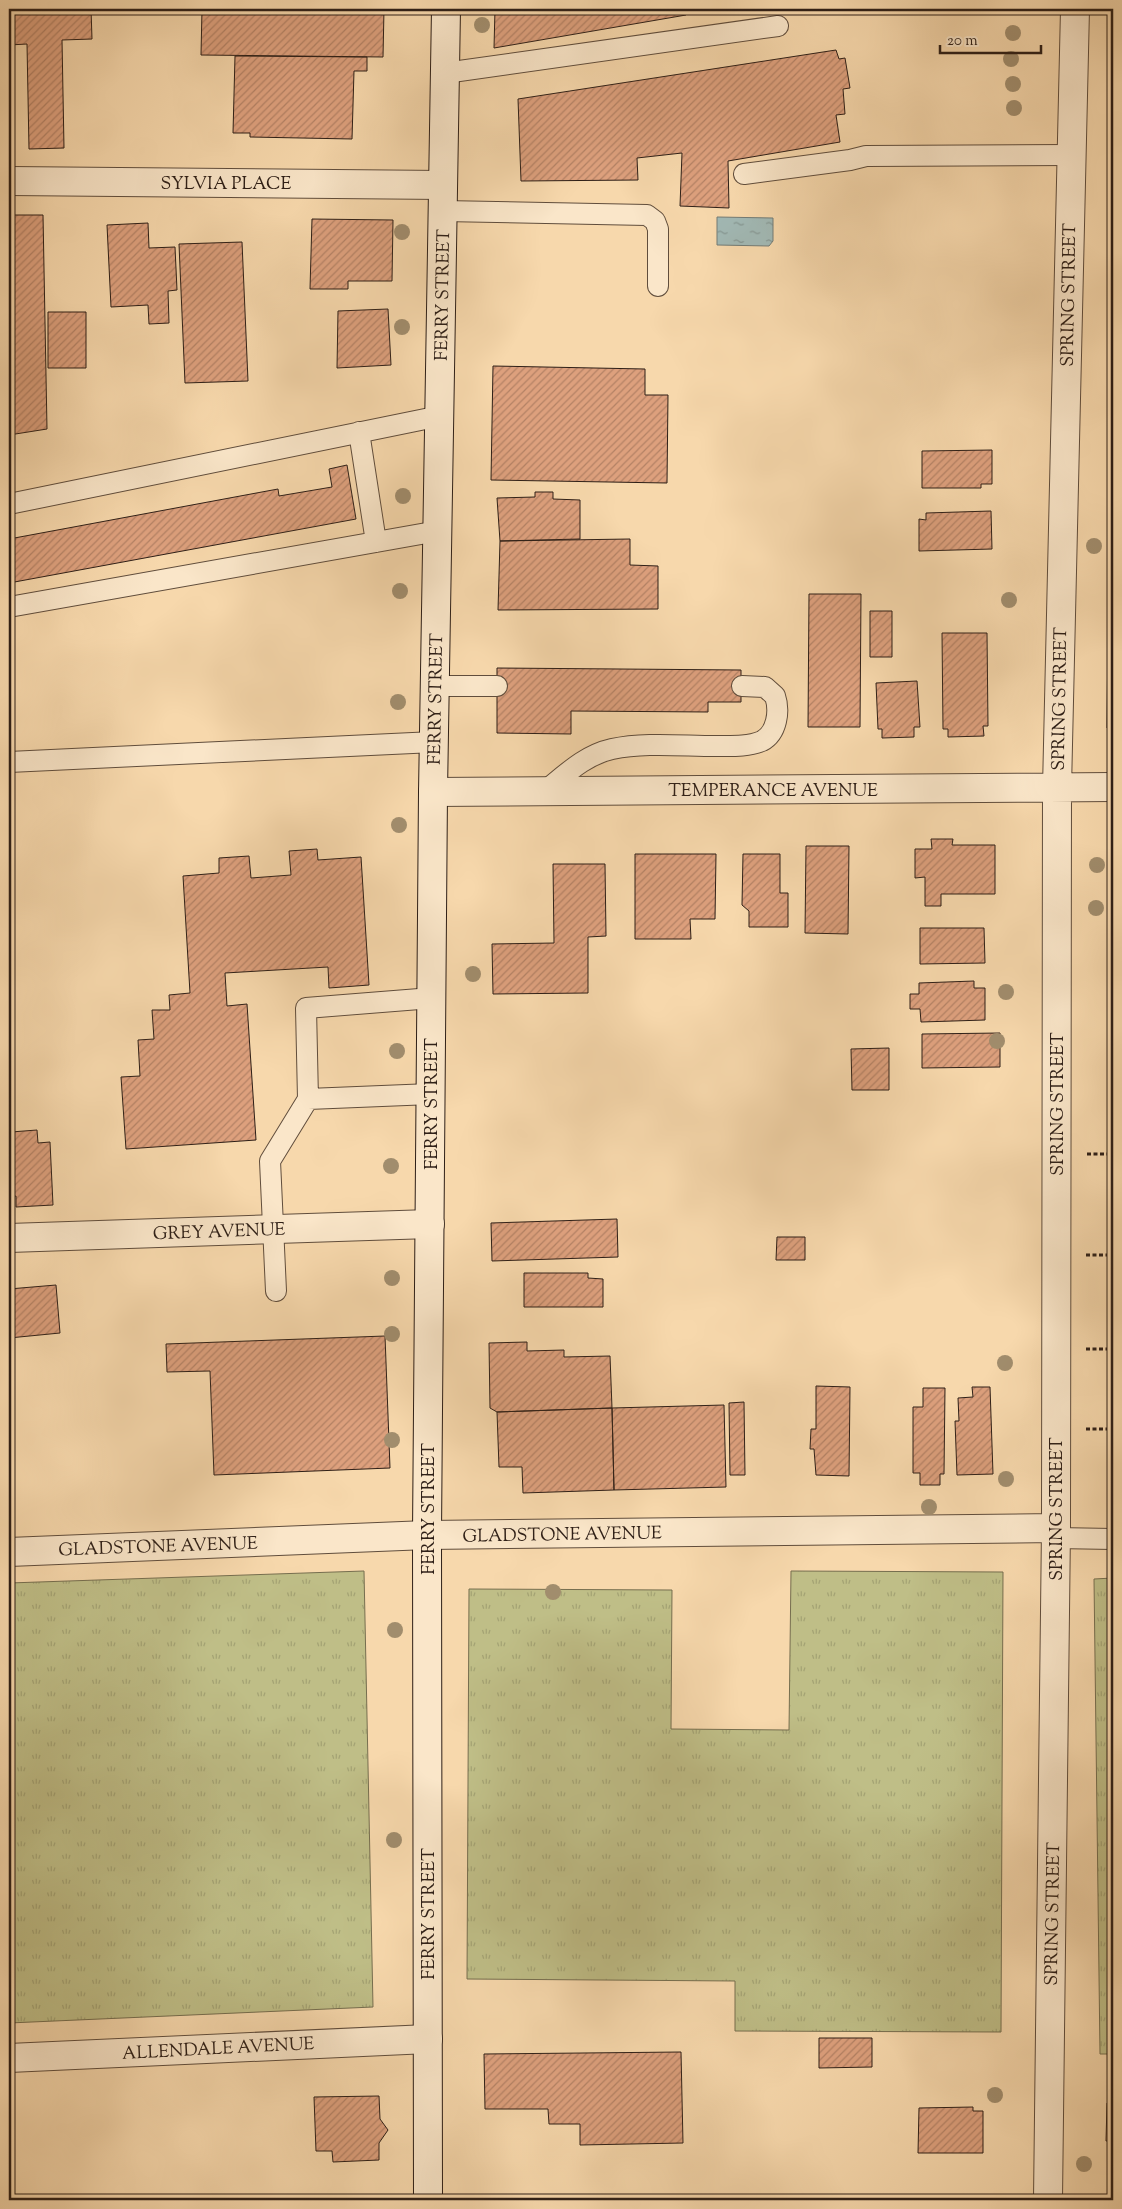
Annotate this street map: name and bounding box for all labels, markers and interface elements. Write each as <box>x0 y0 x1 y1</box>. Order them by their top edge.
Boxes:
scale bar <box>940 22 1041 54</box>
text: 20 m <box>947 31 978 52</box>
street label: SYLVIA PLACE <box>161 172 292 198</box>
street label: SPRING STREET <box>1056 223 1084 367</box>
street label: FERRY STREET <box>430 229 458 361</box>
street label: SPRING STREET <box>1047 627 1075 771</box>
street label: FERRY STREET <box>423 633 451 765</box>
street label: TEMPERANCE AVENUE <box>668 779 878 805</box>
street label: SPRING STREET <box>1046 1032 1072 1176</box>
street label: FERRY STREET <box>420 1038 446 1170</box>
street label: GREY AVENUE <box>152 1218 286 1248</box>
street label: SPRING STREET <box>1045 1437 1071 1581</box>
street label: FERRY STREET <box>417 1443 443 1575</box>
street label: GLADSTONE AVENUE <box>462 1521 662 1551</box>
street label: GLADSTONE AVENUE <box>58 1532 258 1564</box>
street label: SPRING STREET <box>1040 1842 1068 1986</box>
street label: FERRY STREET <box>417 1848 443 1980</box>
street label: ALLENDALE AVENUE <box>121 2032 315 2068</box>

